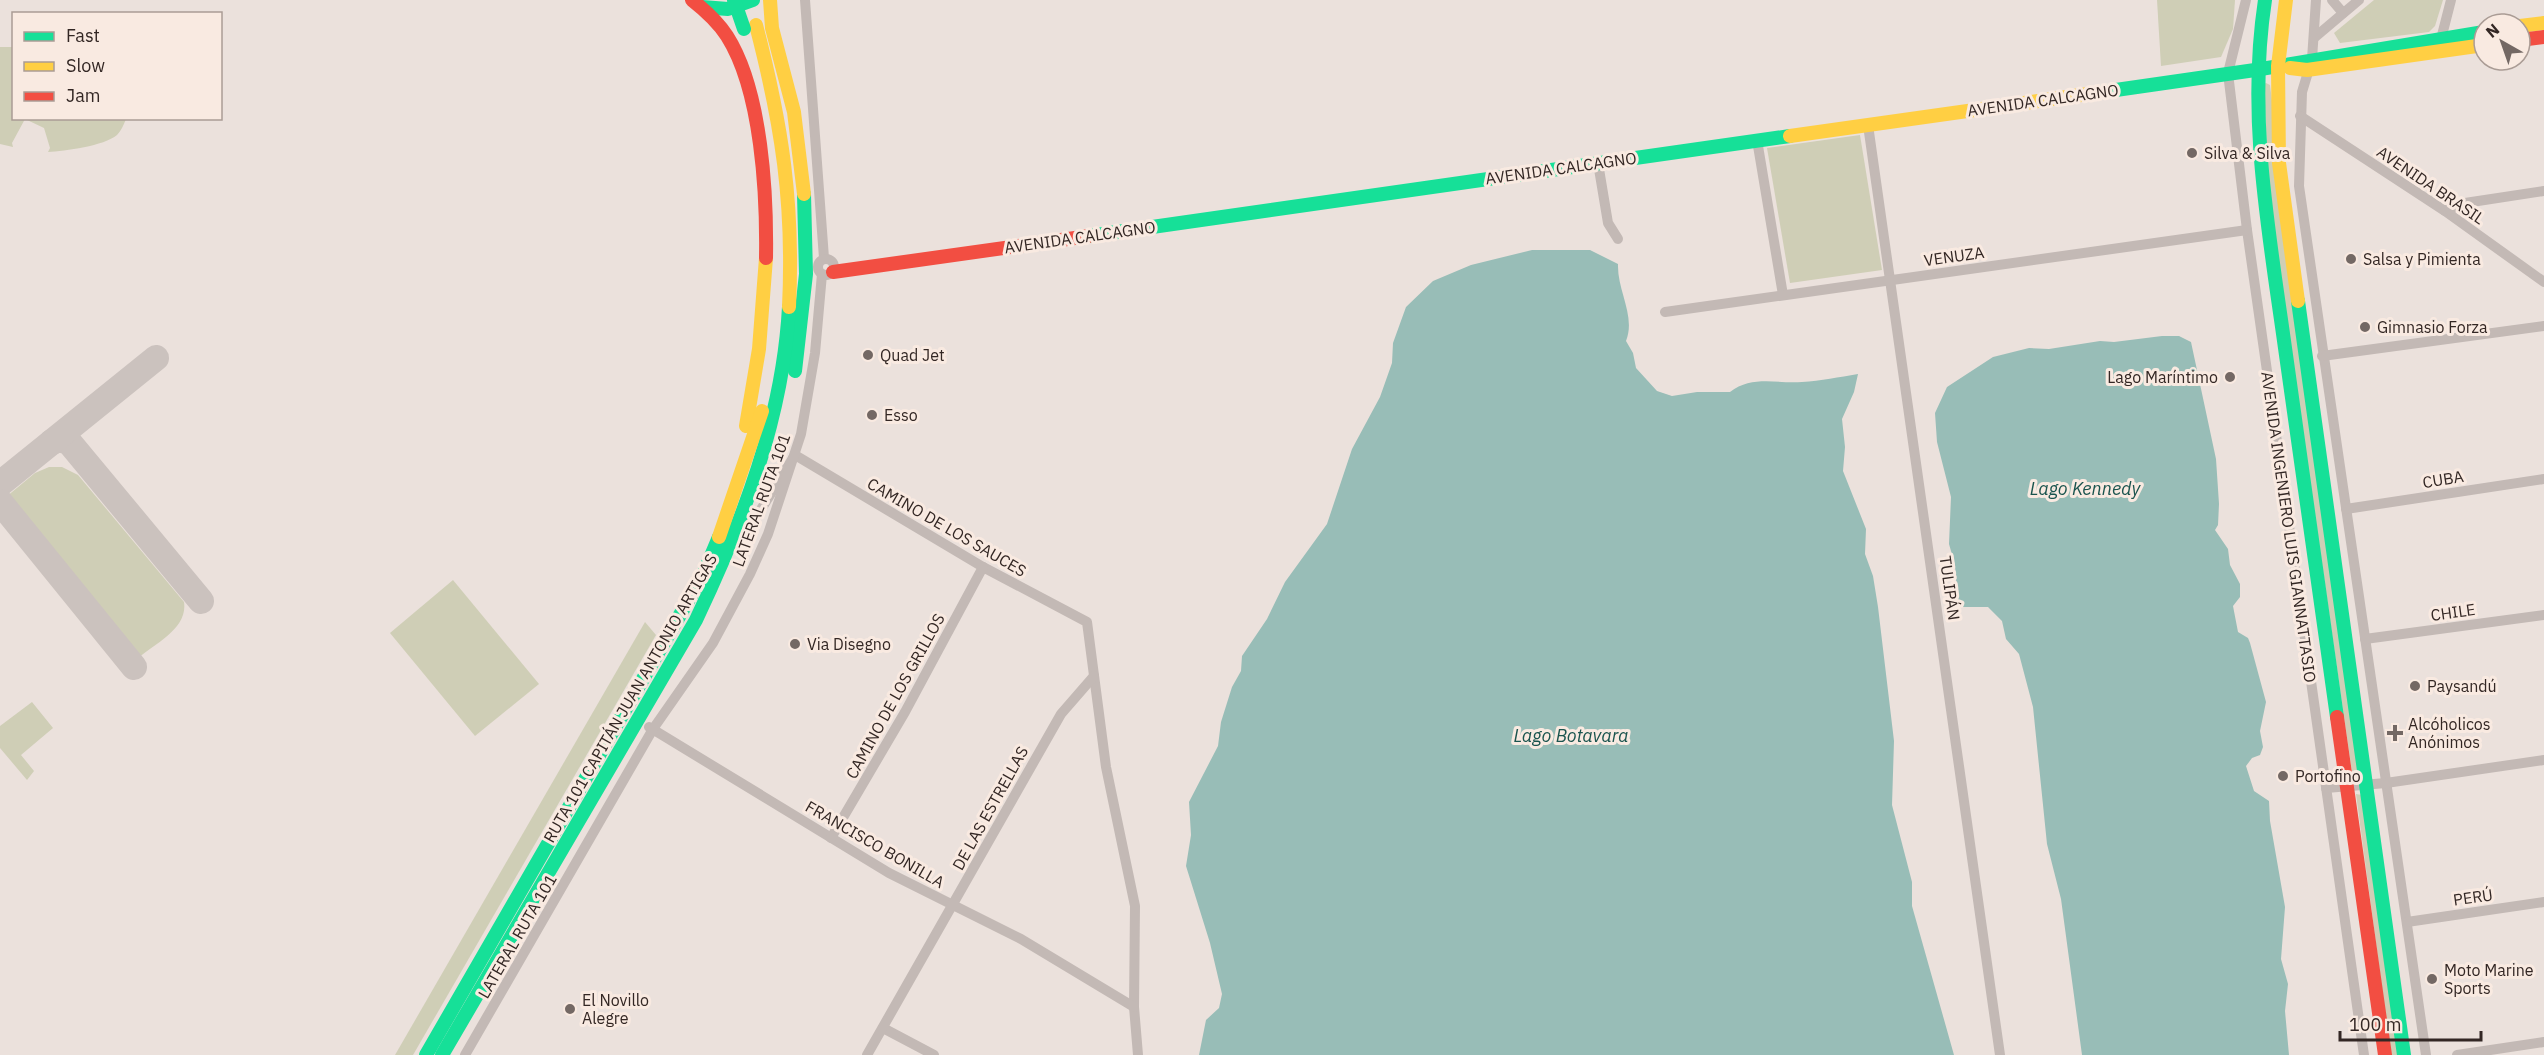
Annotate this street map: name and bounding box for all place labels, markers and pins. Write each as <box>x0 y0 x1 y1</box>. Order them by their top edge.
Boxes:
place label: Silva & Silva <box>2204 143 2291 163</box>
marker: Silva & Silva <box>2185 146 2199 160</box>
place label: Salsa y Pimienta <box>2363 249 2481 269</box>
marker: Salsa y Pimienta <box>2344 252 2358 266</box>
place label: Gimnasio Forza <box>2377 317 2488 337</box>
marker: Gimnasio Forza <box>2358 320 2372 334</box>
place label: Quad Jet <box>880 345 945 365</box>
marker: Quad Jet <box>861 348 875 362</box>
place label: Lago Maríntimo <box>2107 367 2218 387</box>
marker: Lago Maríntimo <box>2223 370 2237 384</box>
place label: Esso <box>884 405 918 425</box>
marker: Esso <box>865 408 879 422</box>
place label: Via Disegno <box>807 634 891 654</box>
marker: Via Disegno <box>788 637 802 651</box>
place label: Paysandú <box>2427 676 2497 696</box>
marker: Paysandú <box>2408 679 2422 693</box>
place label: Alcóholicos Anónimos <box>2408 714 2491 752</box>
marker: Alcóholicos Anónimos <box>2386 724 2404 742</box>
place label: Portofino <box>2295 766 2361 786</box>
marker: Portofino <box>2276 769 2290 783</box>
place label: Moto Marine Sports <box>2444 960 2534 998</box>
marker: Moto Marine Sports <box>2425 972 2439 986</box>
place label: El Novillo Alegre <box>582 990 649 1028</box>
marker: El Novillo Alegre <box>563 1002 577 1016</box>

